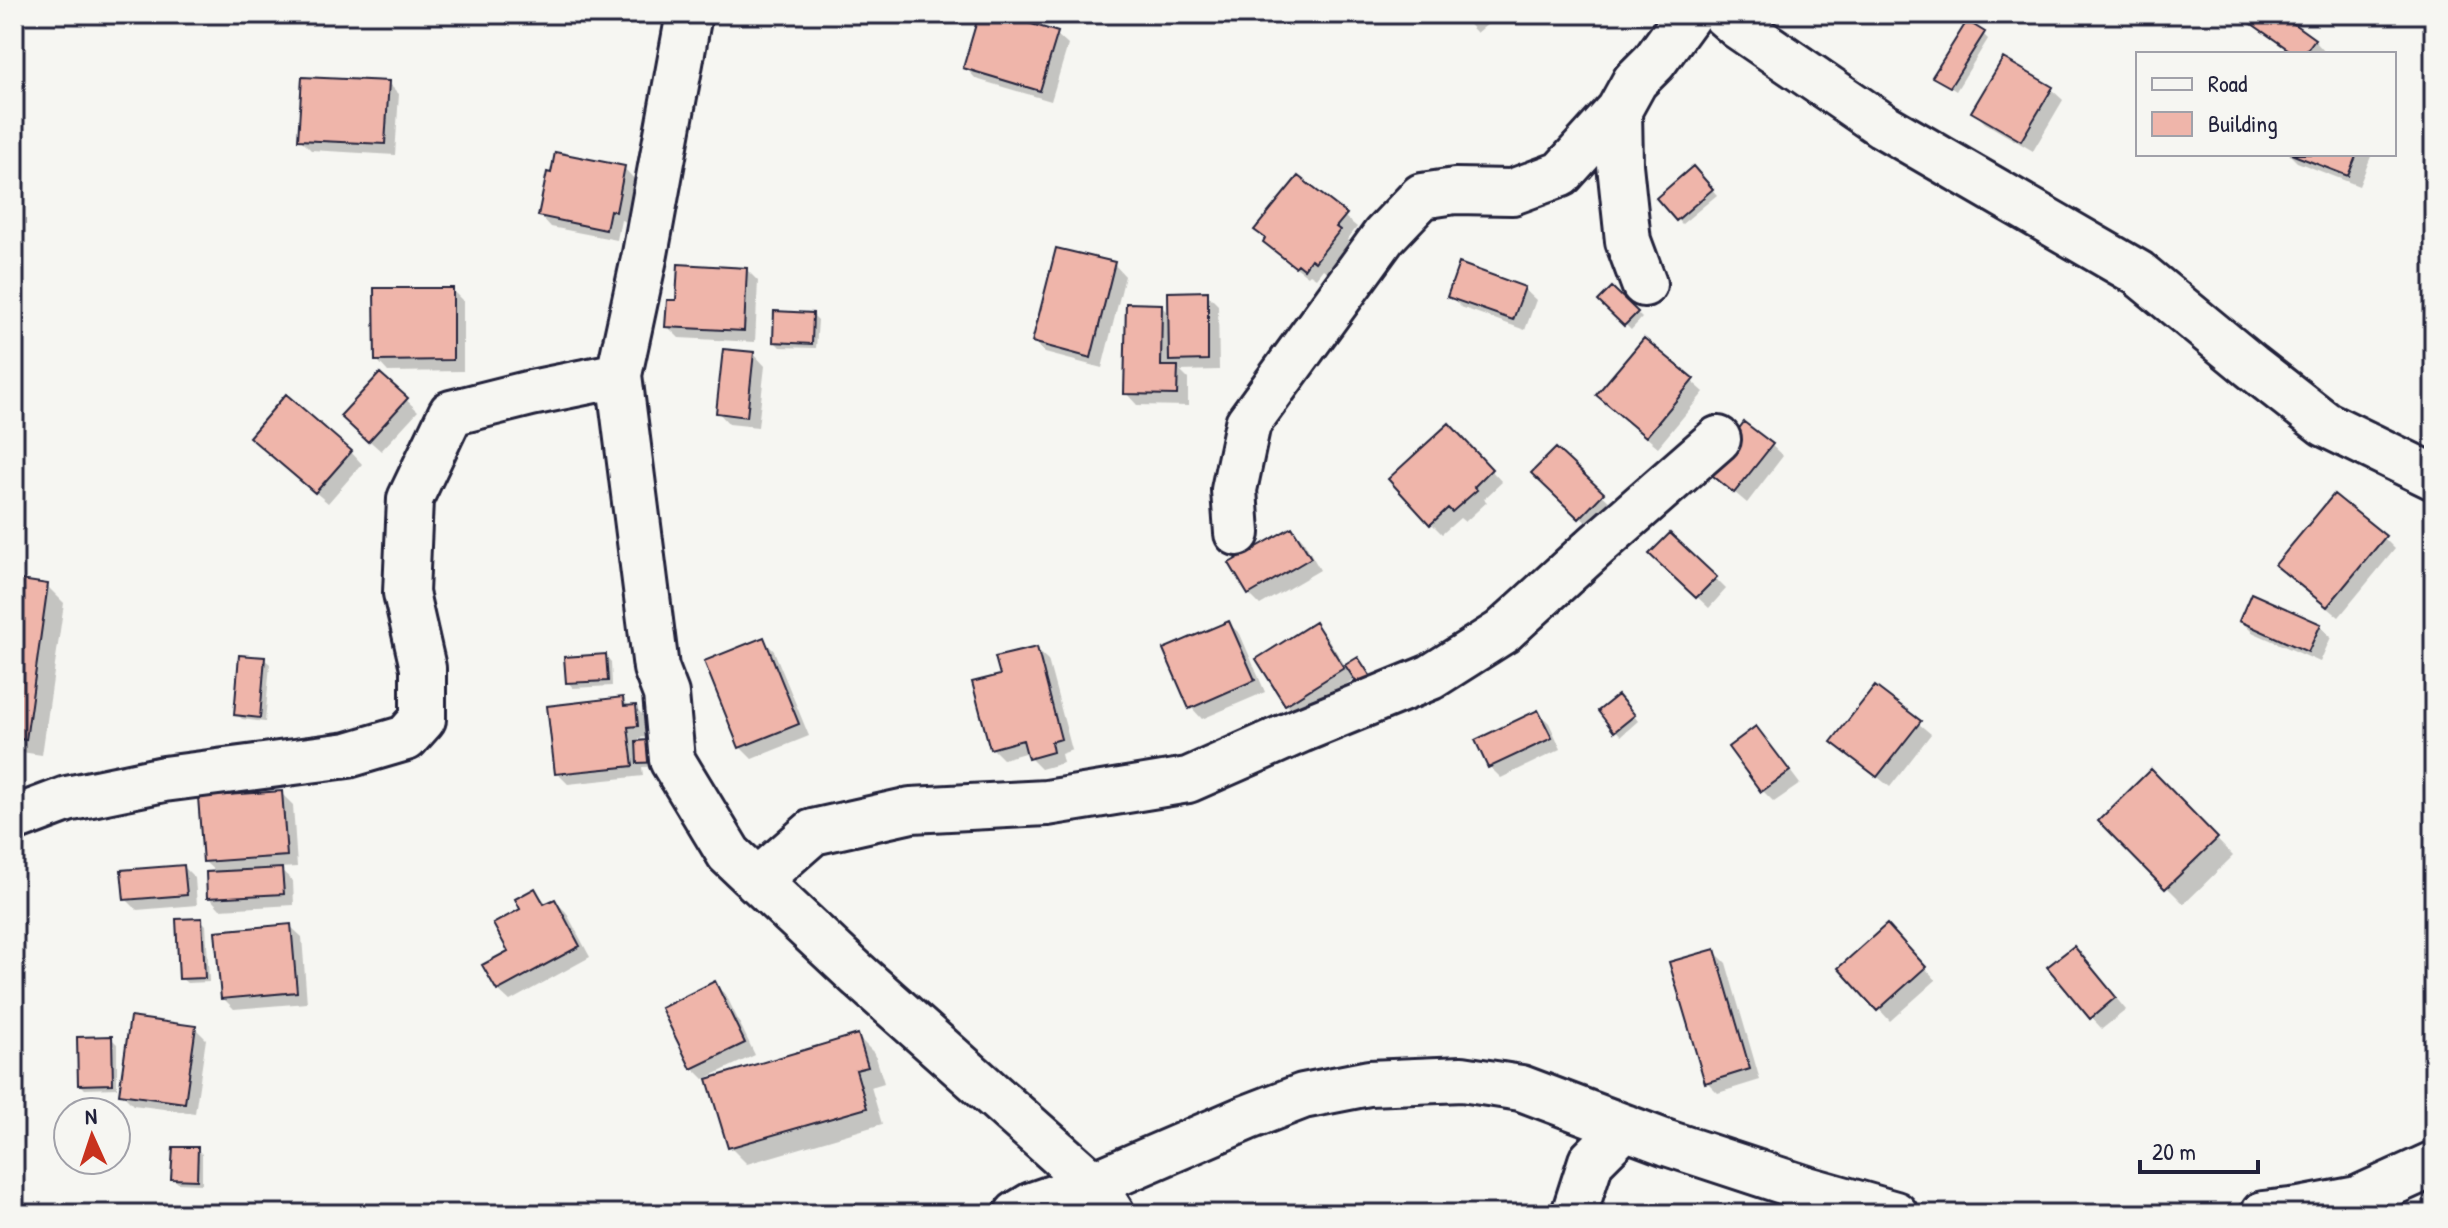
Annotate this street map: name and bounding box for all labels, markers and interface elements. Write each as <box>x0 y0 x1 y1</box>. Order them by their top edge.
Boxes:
legend <box>2136 52 2396 156</box>
text: Road <box>2208 67 2247 99</box>
text: Building <box>2208 107 2278 139</box>
north arrow <box>52 1096 132 1176</box>
text: N <box>84 1101 98 1131</box>
scale bar <box>2140 1124 2258 1174</box>
text: 20 m <box>2152 1135 2196 1167</box>

